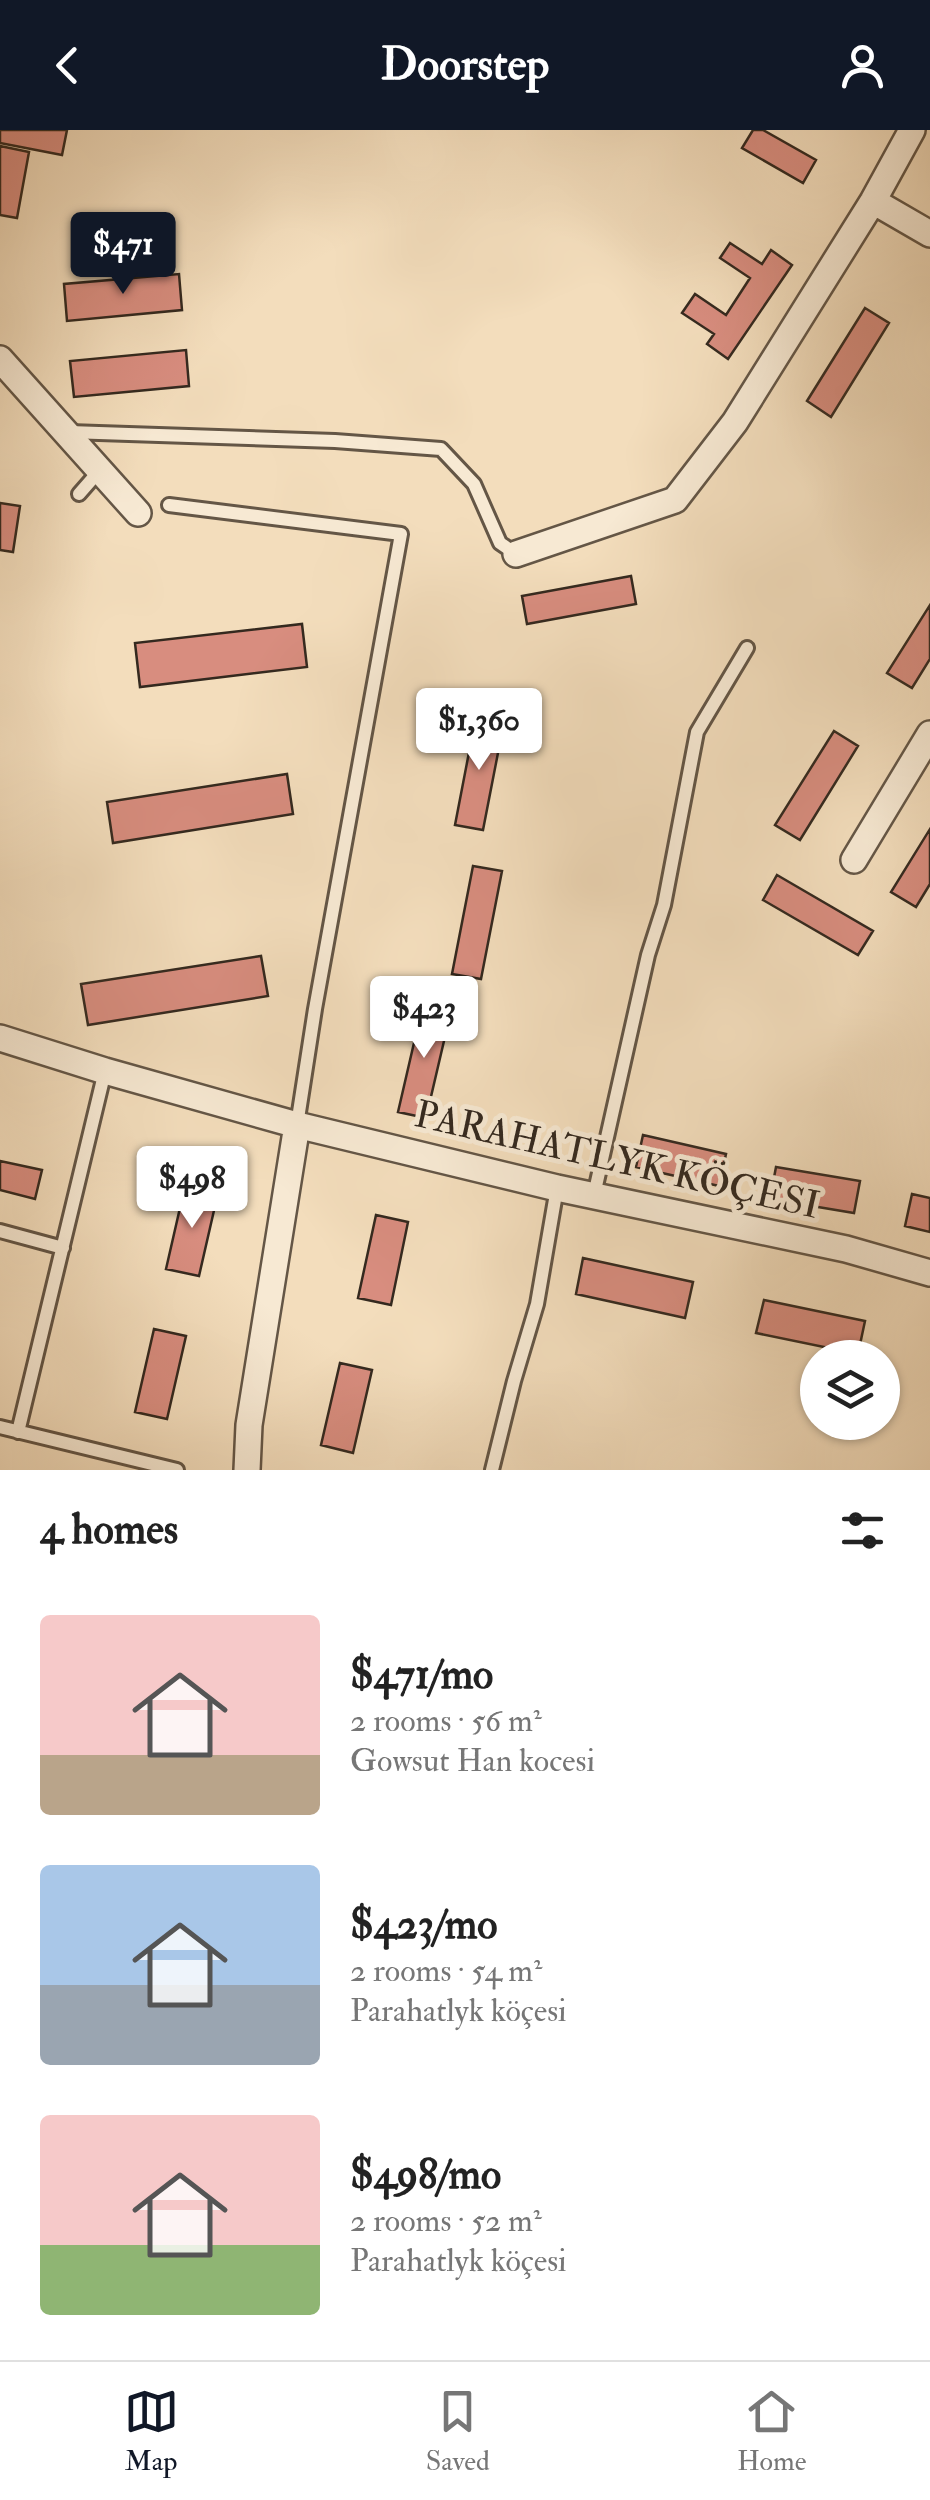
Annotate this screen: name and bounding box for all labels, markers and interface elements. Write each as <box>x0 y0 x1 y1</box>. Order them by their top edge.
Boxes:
text: Doorstep <box>381 37 549 93</box>
icon: back <box>40 38 95 93</box>
icon: person <box>835 38 890 93</box>
pin: $471 <box>64 212 182 297</box>
text: $471 <box>93 224 153 264</box>
pin: $1,360 <box>398 688 560 773</box>
text: $1,360 <box>438 700 520 740</box>
pin: $423 <box>365 976 483 1061</box>
text: $423 <box>392 988 456 1028</box>
street label: PARAHATLYK KÖÇESI <box>410 1090 824 1230</box>
pin: $498 <box>133 1146 251 1231</box>
text: $498 <box>159 1158 225 1198</box>
map controls <box>800 1340 900 1440</box>
button: layers <box>800 1340 900 1440</box>
icon: filters <box>835 1503 890 1558</box>
text: 4 homes <box>40 1504 178 1556</box>
text: $471/mo <box>350 1649 493 1701</box>
icon: home <box>120 1655 240 1775</box>
text: 2 rooms · 56 m² <box>350 1701 542 1741</box>
text: Gowsut Han kocesi <box>350 1741 595 1781</box>
text: $423/mo <box>350 1899 497 1951</box>
icon: home <box>120 1905 240 2025</box>
text: 2 rooms · 54 m² <box>350 1951 542 1991</box>
text: Parahatlyk köçesi <box>350 1991 567 2031</box>
text: $498/mo <box>350 2149 501 2201</box>
icon: home <box>120 2155 240 2275</box>
text: 2 rooms · 52 m² <box>350 2201 542 2241</box>
text: Parahatlyk köçesi <box>350 2241 567 2281</box>
tab: Map <box>124 2384 179 2479</box>
tab: Saved <box>426 2384 490 2479</box>
tab: Home <box>737 2384 806 2479</box>

